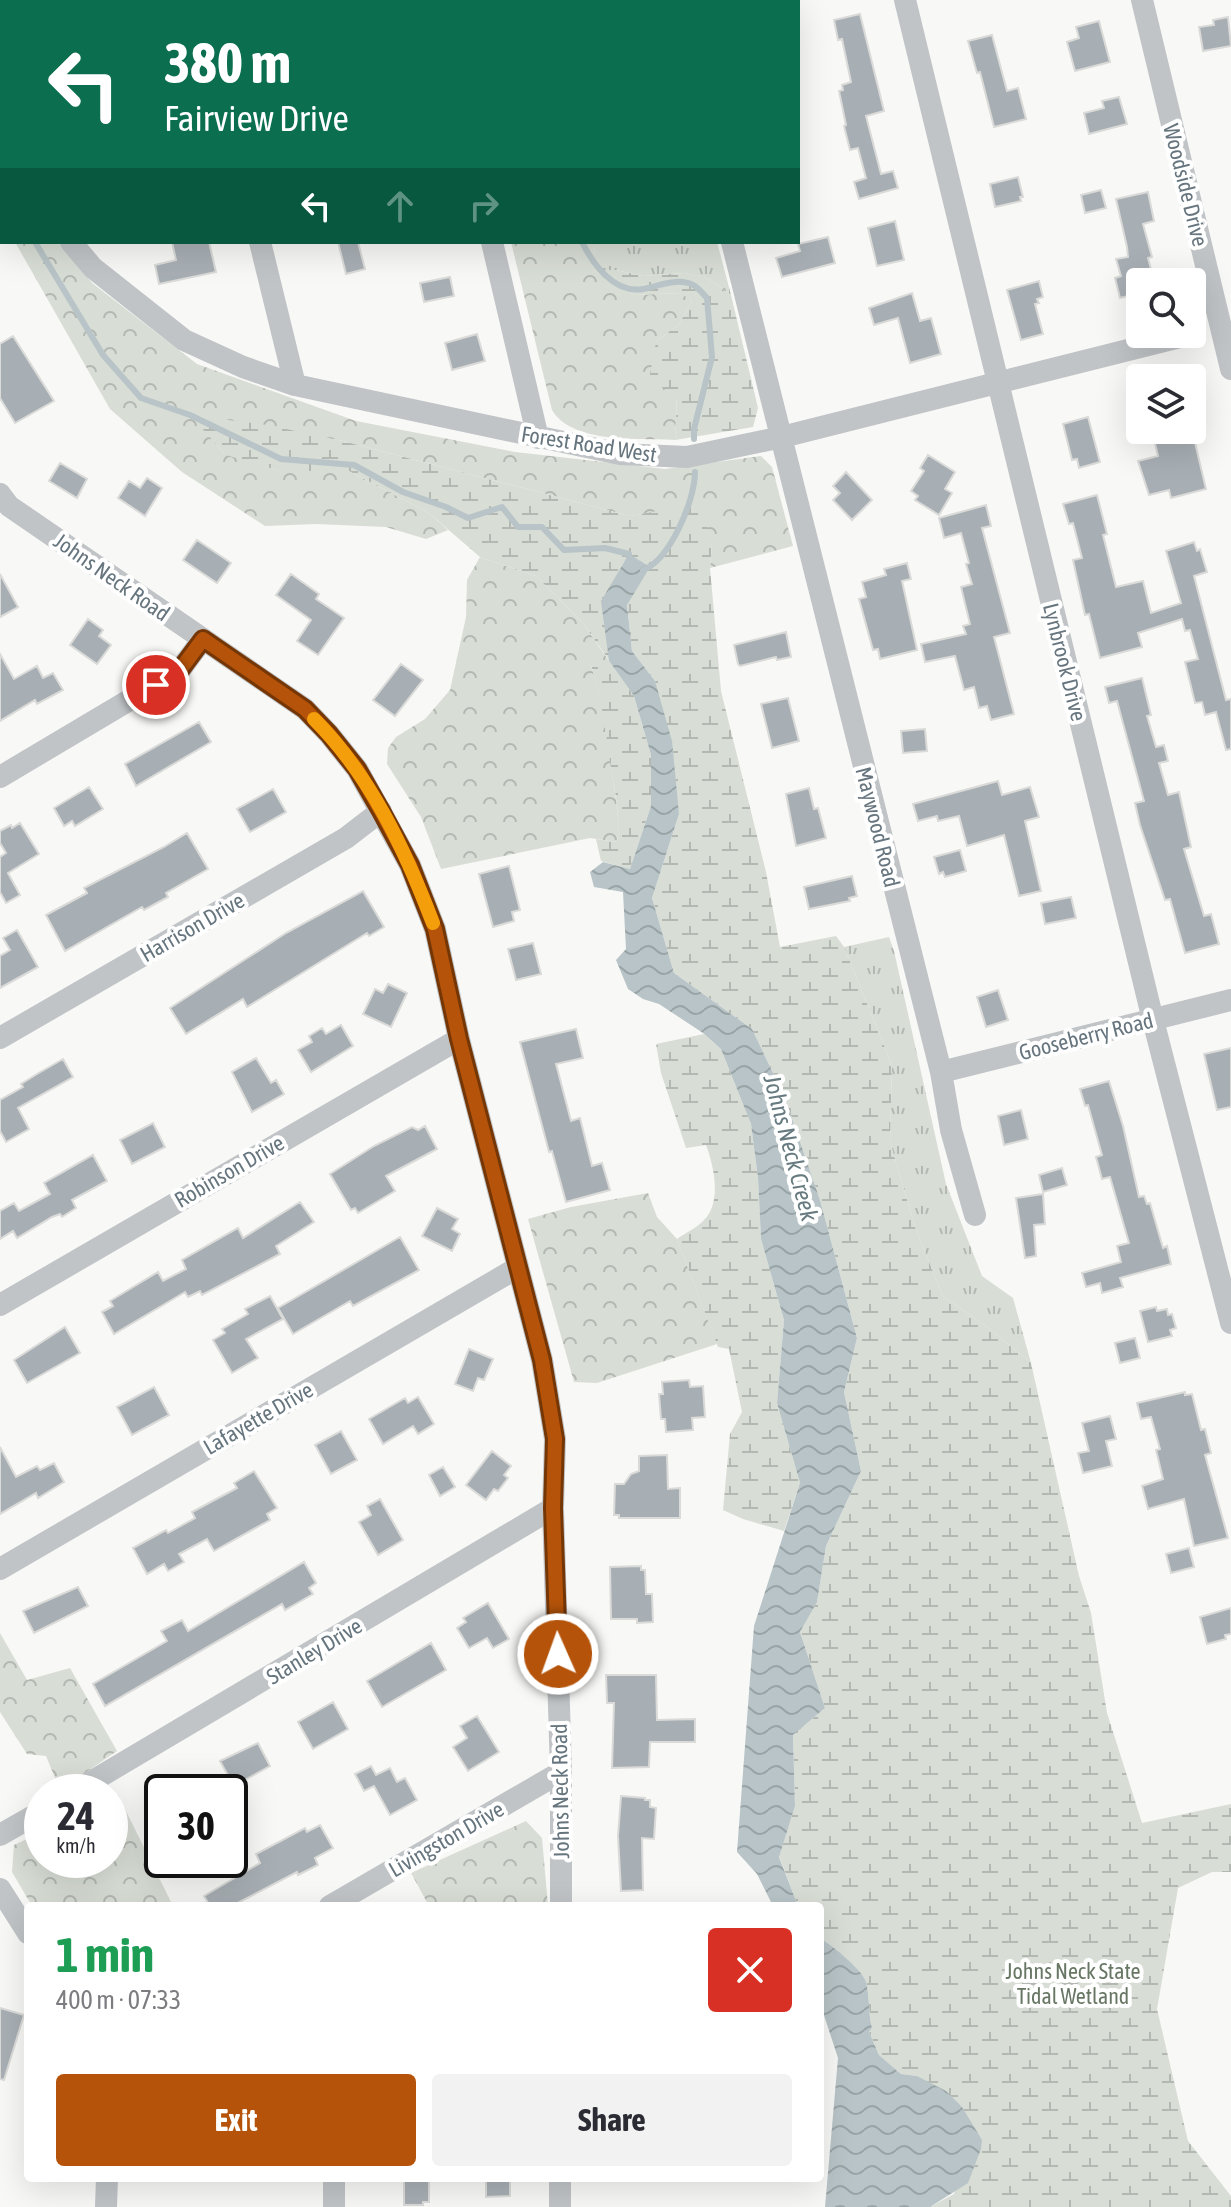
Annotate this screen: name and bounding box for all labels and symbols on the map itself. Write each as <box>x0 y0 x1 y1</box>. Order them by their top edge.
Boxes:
street label: Woodside Drive <box>1158 121 1214 249</box>
street label: Forest Road West <box>519 420 659 468</box>
street label: Johns Neck Road <box>49 528 175 626</box>
street label: Lynbrook Drive <box>1038 600 1092 724</box>
pin <box>122 651 190 719</box>
street label: Maywood Road <box>850 764 906 890</box>
street label: Harrison Drive <box>135 887 249 967</box>
street label: Gooseberry Road <box>1016 1007 1156 1065</box>
water label: Johns Neck Creek <box>758 1071 824 1225</box>
street label: Robinson Drive <box>170 1129 288 1213</box>
street label: Lafayette Drive <box>199 1376 317 1460</box>
street label: Stanley Drive <box>262 1612 366 1690</box>
position arrow <box>516 1612 600 1696</box>
street label: Johns Neck Road <box>546 1723 574 1859</box>
speed limit sign: 30 <box>144 1774 248 1878</box>
street label: Livingston Drive <box>384 1796 508 1882</box>
park label: Johns Neck State Tidal Wetland <box>1005 1958 1141 2009</box>

